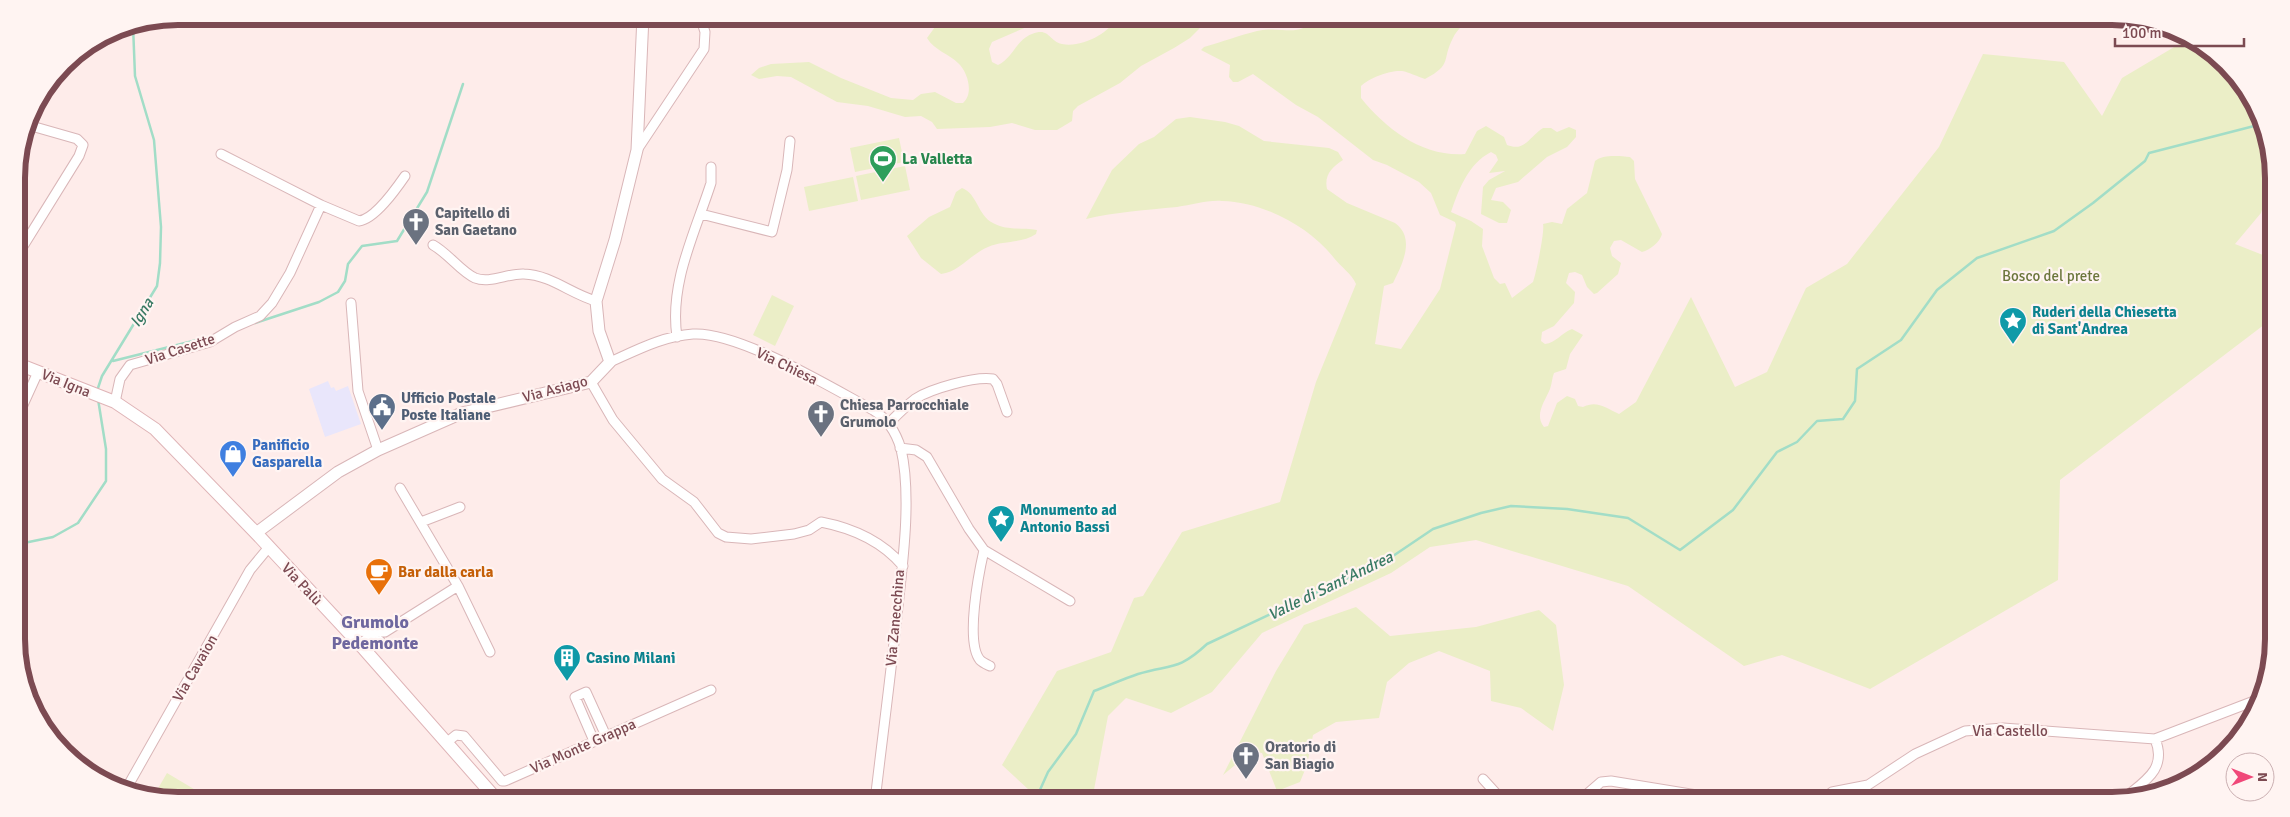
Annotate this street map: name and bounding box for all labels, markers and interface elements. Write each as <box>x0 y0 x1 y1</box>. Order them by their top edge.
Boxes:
scale bar <box>2115 15 2244 47</box>
text: 100 m <box>2122 24 2162 42</box>
sports icon: La Valletta <box>868 144 898 183</box>
place label: La Valletta <box>902 150 973 168</box>
place label: Capitello di San Gaetano <box>435 204 517 239</box>
church icon: Capitello di San Gaetano <box>401 207 431 246</box>
park label: Bosco del prete <box>2002 267 2100 285</box>
water label: Igna <box>125 294 159 331</box>
place label: Ruderi della Chiesetta di Sant'Andrea <box>2032 303 2177 338</box>
place icon: Ruderi della Chiesetta di Sant'Andrea <box>1998 306 2028 345</box>
street label: Via Casette <box>143 329 217 369</box>
street label: Via Chiesa <box>753 343 821 389</box>
street label: Via Igna <box>39 365 93 401</box>
street label: Via Asiago <box>520 372 590 406</box>
place label: Ufficio Postale Poste Italiane <box>401 389 496 424</box>
public building icon: Ufficio Postale Poste Italiane <box>367 392 397 431</box>
place label: Chiesa Parrocchiale Grumolo <box>840 396 969 431</box>
church icon: Chiesa Parrocchiale Grumolo <box>806 399 836 438</box>
place label: Panificio Gasparella <box>252 436 322 471</box>
shop icon: Panificio Gasparella <box>218 439 248 478</box>
place label: Monumento ad Antonio Bassi <box>1020 501 1117 536</box>
place icon: Monumento ad Antonio Bassi <box>986 504 1016 543</box>
water label: Valle di Sant'Andrea <box>1265 547 1397 625</box>
cafe icon: Bar dalla carla <box>364 557 394 596</box>
street label: Via Palù <box>278 559 326 609</box>
place label: Bar dalla carla <box>398 563 494 581</box>
street label: Via Zanecchina <box>882 569 908 667</box>
district label: Grumolo Pedemonte <box>331 611 419 654</box>
street label: Via Cavaion <box>169 631 221 705</box>
building icon: Casino Milani <box>552 643 582 682</box>
place label: Casino Milani <box>586 649 675 667</box>
street label: Via Monte Grappa <box>527 715 639 777</box>
street label: Via Castello <box>1972 722 2048 740</box>
place label: Oratorio di San Biagio <box>1265 738 1336 773</box>
church icon: Oratorio di San Biagio <box>1231 741 1261 780</box>
north arrow <box>2225 752 2275 802</box>
text: N <box>2254 772 2271 782</box>

